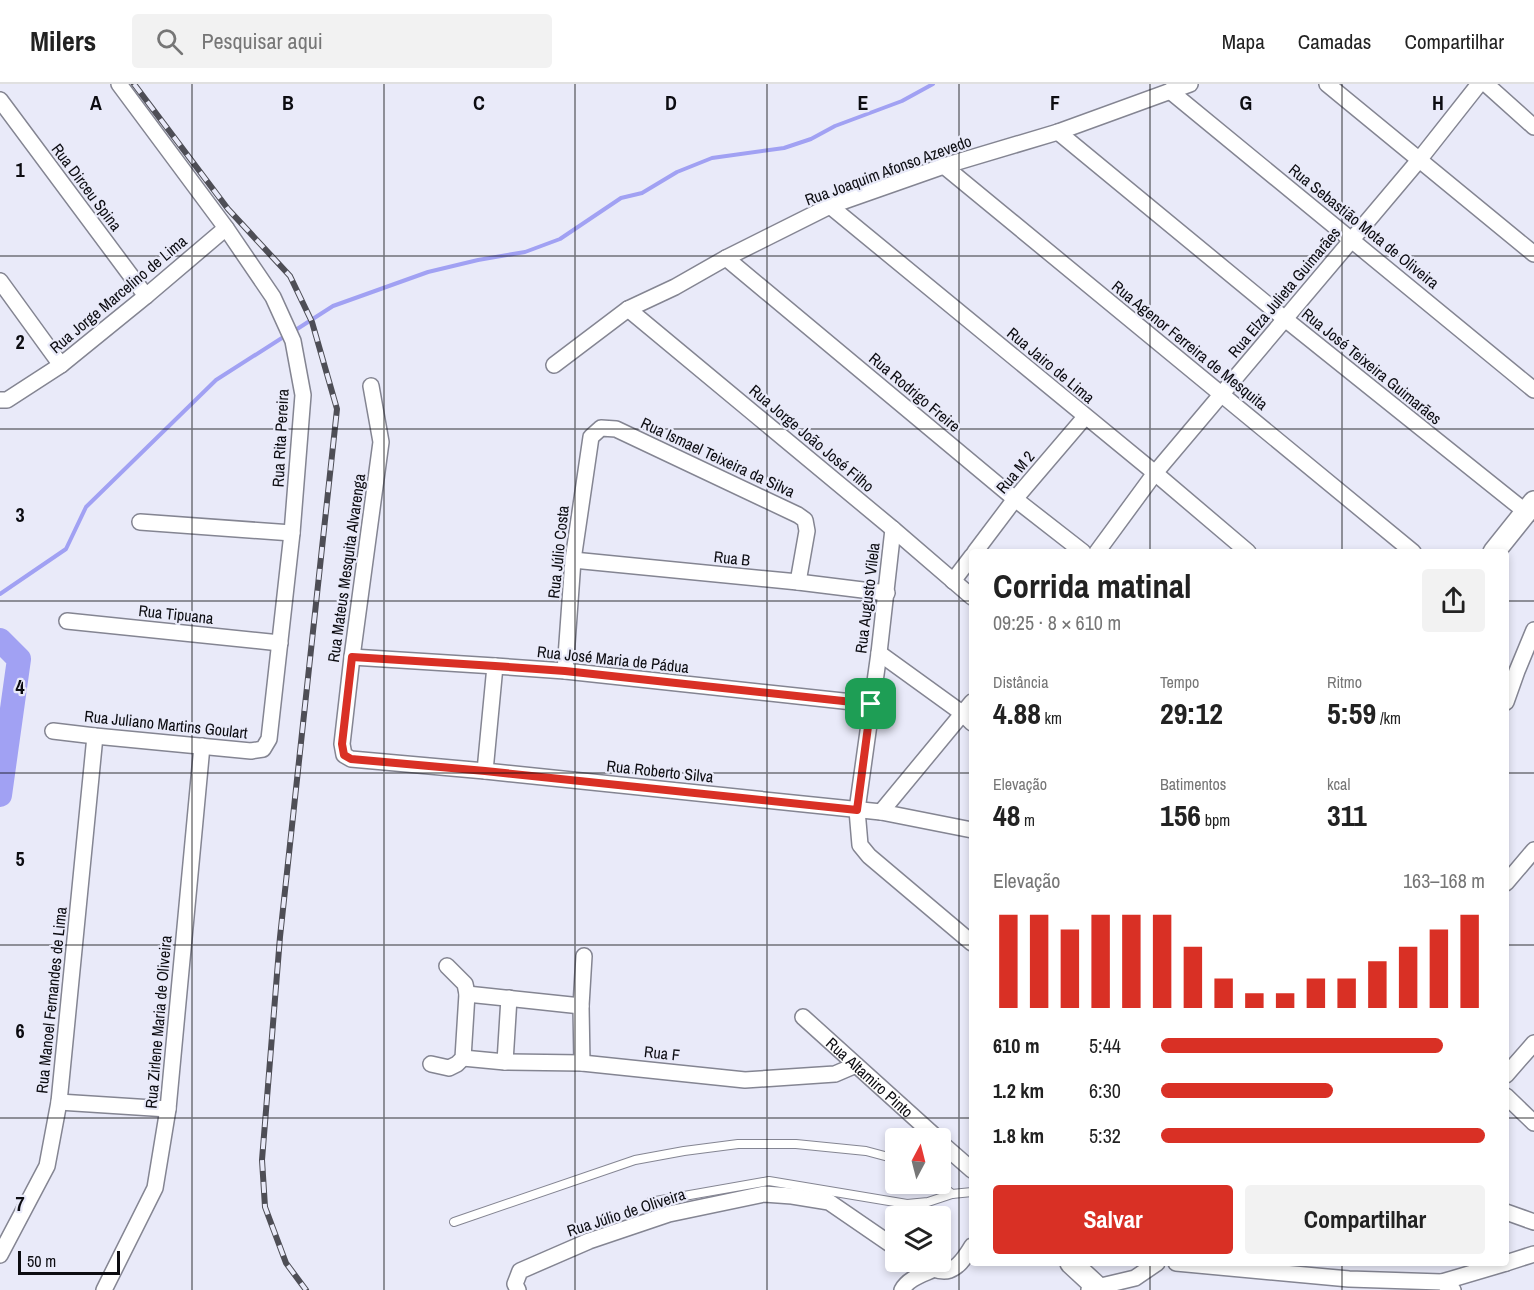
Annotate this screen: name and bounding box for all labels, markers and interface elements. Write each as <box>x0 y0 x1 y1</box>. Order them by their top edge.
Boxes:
search box <box>132 14 552 68</box>
text: Milers <box>30 22 96 60</box>
icon: search <box>153 25 186 58</box>
text: Pesquisar aqui <box>201 26 323 56</box>
text: Mapa <box>1222 27 1265 56</box>
text: Camadas <box>1298 27 1371 56</box>
text: Compartilhar <box>1404 27 1504 56</box>
text: A <box>90 89 102 116</box>
text: B <box>282 89 294 116</box>
text: C <box>473 89 485 116</box>
text: D <box>665 89 677 116</box>
text: E <box>858 89 869 116</box>
text: F <box>1050 89 1060 116</box>
text: G <box>1240 89 1252 116</box>
text: H <box>1432 89 1444 116</box>
street label: Rua Joaquim Afonso Azevedo <box>802 130 974 210</box>
street label: Rua Dirceu Spina <box>47 139 128 236</box>
text: 1 <box>15 156 25 183</box>
street label: Rua Sebastião Mota de Oliveira <box>1284 158 1444 294</box>
street label: Rua Elza Julieta Guimarães <box>1223 222 1345 362</box>
street label: Rua Jorge Marcelino de Lima <box>45 230 192 358</box>
street label: Rua Agenor Ferreira de Mesquita <box>1107 275 1273 415</box>
street label: Rua José Teixeira Guimarães <box>1297 303 1447 429</box>
street label: Rua Jairo de Lima <box>1003 322 1100 409</box>
text: 2 <box>15 328 25 355</box>
street label: Rua Rodrigo Freire <box>865 347 965 437</box>
street label: Rua Jorge João José Filho <box>745 379 879 497</box>
street label: Rua Rita Pereira <box>266 388 294 488</box>
street label: Rua Ismael Teixeira da Silva <box>637 412 799 503</box>
street label: Rua M 2 <box>991 446 1039 498</box>
street label: Rua Mateus Mesquita Alvarenga <box>322 472 370 664</box>
text: 3 <box>15 501 25 528</box>
street label: Rua Júlio Costa <box>542 504 574 600</box>
street label: Rua Augusto Vilela <box>849 541 885 655</box>
street label: Rua B <box>713 545 752 571</box>
text: Corrida matinal <box>993 564 1192 608</box>
button: share <box>1422 569 1485 632</box>
street label: Rua Tipuana <box>137 599 215 629</box>
text: 09:25 · 8 × 610 m <box>993 609 1121 636</box>
street label: Rua José Maria de Pádua <box>536 640 691 678</box>
text: Distância <box>993 671 1048 693</box>
text: Tempo <box>1160 671 1199 693</box>
text: Ritmo <box>1327 671 1362 693</box>
text: 4 <box>15 673 25 700</box>
pin <box>845 678 896 729</box>
icon: arrive <box>854 687 887 720</box>
text: 4.88 <box>993 693 1041 733</box>
text: 29:12 <box>1160 693 1223 733</box>
text: 5:59 <box>1327 693 1376 733</box>
street label: Rua Juliano Martins Goulart <box>83 704 249 744</box>
text: km <box>1041 707 1062 729</box>
text: /km <box>1376 707 1401 729</box>
street label: Rua Roberto Silva <box>606 754 715 788</box>
text: Elevação <box>993 773 1047 795</box>
text: Batimentos <box>1160 773 1226 795</box>
text: kcal <box>1327 773 1350 795</box>
text: 48 <box>993 795 1020 835</box>
text: 156 <box>1160 795 1201 835</box>
text: 311 <box>1327 795 1367 835</box>
text: m <box>1020 809 1035 831</box>
text: bpm <box>1201 809 1230 831</box>
text: 5 <box>15 845 25 872</box>
text: Elevação <box>993 867 1060 894</box>
text: 163–168 m <box>1403 867 1485 894</box>
street label: Rua Manoel Fernandes de Lima <box>30 905 72 1094</box>
street label: Rua Zirlene Maria de Oliveira <box>139 934 177 1109</box>
text: 6 <box>15 1017 25 1044</box>
street label: Rua Altamiro Pinto <box>822 1032 918 1122</box>
text: 610 m <box>993 1032 1040 1059</box>
text: 5:44 <box>1089 1032 1121 1059</box>
street label: Rua F <box>643 1040 681 1066</box>
text: 1.2 km <box>993 1077 1044 1104</box>
text: 6:30 <box>1089 1077 1121 1104</box>
text: 1.8 km <box>993 1122 1044 1149</box>
text: 5:32 <box>1089 1122 1121 1149</box>
north arrow <box>885 1128 951 1194</box>
map controls <box>885 1128 951 1272</box>
street label: Rua Júlio de Oliveira <box>564 1182 689 1242</box>
button: Salvar <box>993 1185 1233 1254</box>
button: Compartilhar <box>1245 1185 1485 1254</box>
text: 7 <box>15 1190 25 1217</box>
button: layers <box>885 1206 951 1272</box>
scale bar <box>18 1248 120 1276</box>
text: 50 m <box>27 1250 56 1272</box>

